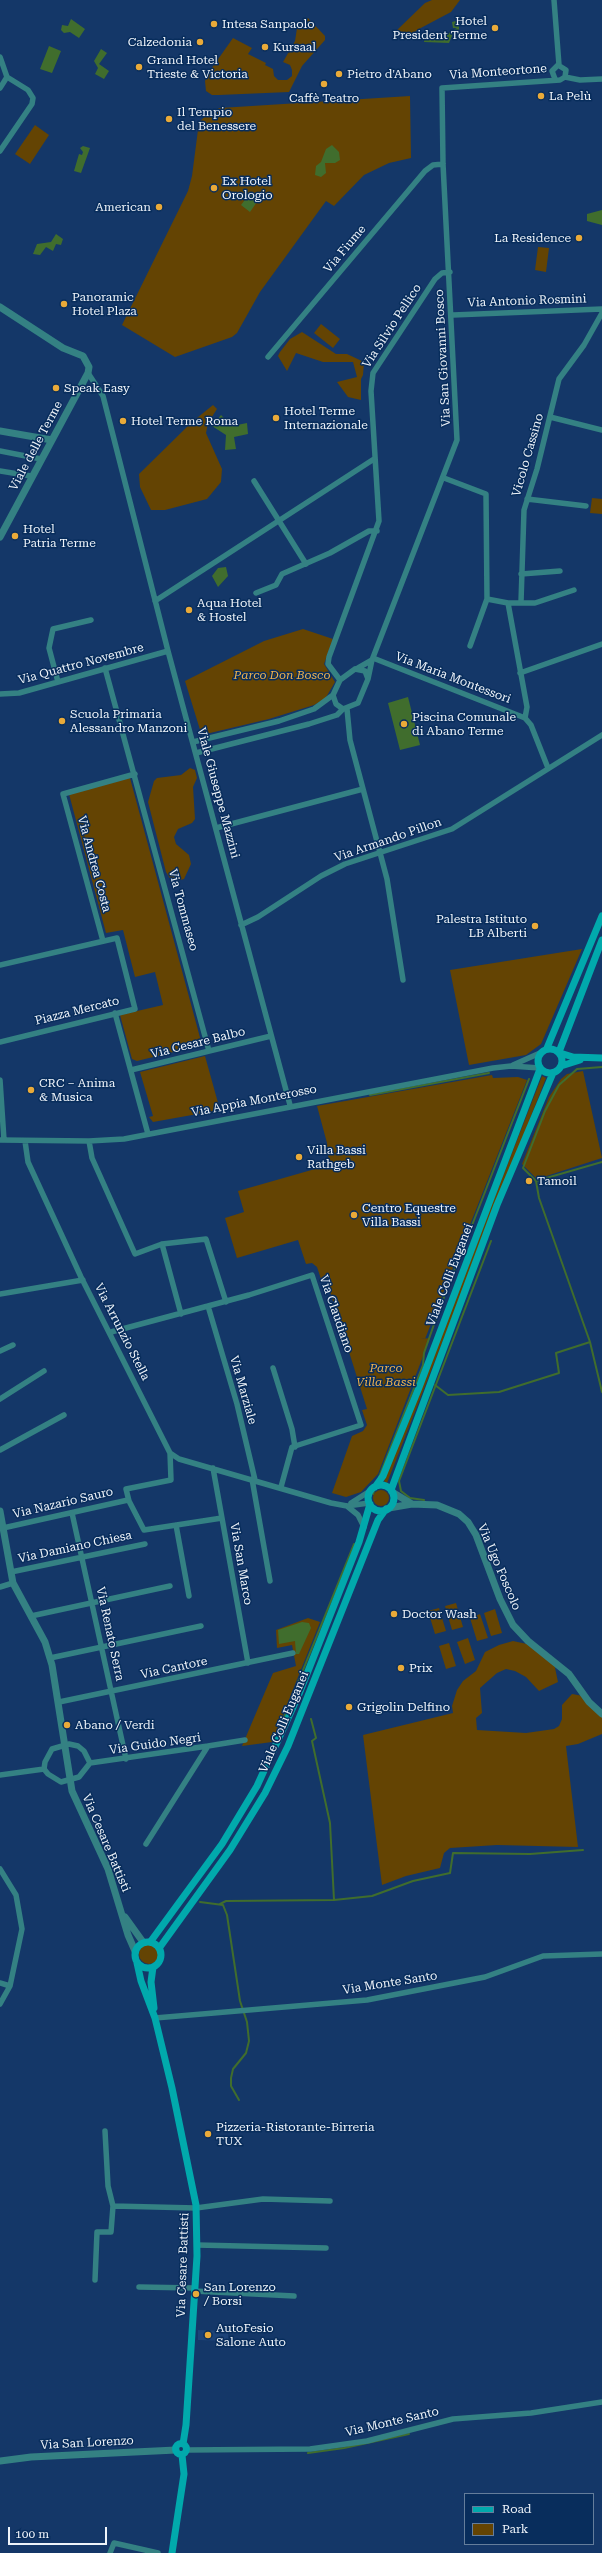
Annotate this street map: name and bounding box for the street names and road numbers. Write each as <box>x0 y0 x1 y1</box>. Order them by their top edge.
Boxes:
street label: Via Monteortone <box>449 61 547 83</box>
street label: Via Fiume <box>321 222 369 276</box>
street label: Via Silvio Pellico <box>359 281 425 371</box>
street label: Via San Giovanni Bosco <box>432 289 454 427</box>
street label: Via Antonio Rosmini <box>467 292 587 310</box>
street label: Viale delle Terme <box>6 399 66 493</box>
street label: Vicolo Cassino <box>509 412 547 498</box>
street label: Via Quattro Novembre <box>17 640 145 688</box>
street label: Via Maria Montessori <box>393 649 513 707</box>
street label: Viale Giuseppe Mazzini <box>194 726 242 860</box>
street label: Via Andrea Costa <box>74 814 114 914</box>
street label: Via Armando Pillon <box>332 815 444 865</box>
street label: Via Tommaseo <box>165 867 201 953</box>
street label: Piazza Mercato <box>33 994 121 1028</box>
street label: Via Cesare Balbo <box>149 1024 247 1062</box>
street label: Via Appia Monterosso <box>190 1082 318 1120</box>
street label: Viale Colli Euganei <box>424 1222 476 1328</box>
street label: Via Claudiano <box>316 1273 356 1355</box>
street label: Via Arrunzio Stella <box>91 1281 153 1383</box>
street label: Via Marziale <box>226 1354 260 1426</box>
street label: Via Nazario Sauro <box>11 1484 115 1522</box>
street label: Via San Marco <box>227 1522 255 1606</box>
street label: Via Ugo Foscolo <box>474 1522 524 1612</box>
street label: Via Damiano Chiesa <box>17 1528 133 1566</box>
street label: Via Renato Serra <box>93 1586 127 1682</box>
street label: Via Cantore <box>139 1654 209 1682</box>
street label: Viale Colli Euganei <box>256 1669 312 1775</box>
street label: Via Guido Negri <box>108 1730 202 1758</box>
street label: Via Cesare Battisti <box>79 1792 133 1894</box>
street label: Via Monte Santo <box>342 1968 438 1998</box>
street label: Via Cesare Battisti <box>174 2212 192 2318</box>
street label: Via Monte Santo <box>344 2404 440 2440</box>
street label: Via San Lorenzo <box>40 2433 134 2453</box>

